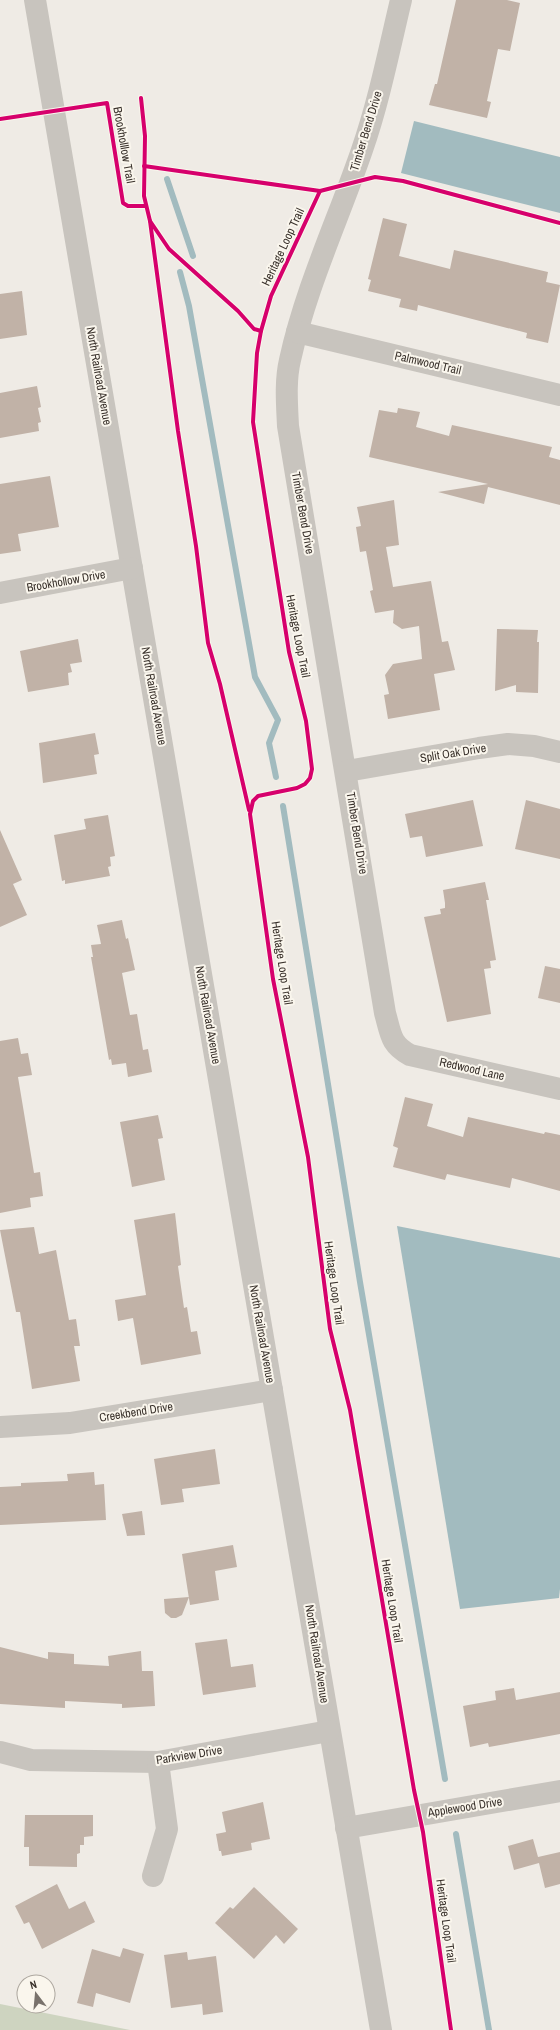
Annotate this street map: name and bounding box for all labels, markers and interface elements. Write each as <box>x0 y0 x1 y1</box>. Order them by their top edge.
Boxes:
street label: Timber Bend Drive <box>346 89 386 173</box>
street label: Brookholllow Trail <box>109 105 139 185</box>
street label: Heritage Loop Trail <box>258 205 308 289</box>
street label: North Railroad Avenue <box>82 326 116 426</box>
street label: Palmwood Trail <box>393 348 463 378</box>
street label: Timber Bend Drive <box>288 471 318 555</box>
street label: Brookhollow Drive <box>25 566 107 596</box>
street label: Heritage Loop Trail <box>282 593 314 679</box>
street label: North Railroad Avenue <box>137 646 171 746</box>
street label: Split Oak Drive <box>419 740 487 766</box>
street label: Timber Bend Drive <box>343 791 371 875</box>
street label: Heritage Loop Trail <box>268 920 296 1006</box>
street label: North Railroad Avenue <box>191 965 225 1065</box>
street label: Redwood Lane <box>438 1054 506 1084</box>
street label: Heritage Loop Trail <box>320 1240 348 1326</box>
street label: North Railroad Avenue <box>245 1284 279 1384</box>
street label: Creekbend Drive <box>98 1398 174 1426</box>
street label: Heritage Loop Trail <box>378 1558 406 1644</box>
street label: North Railroad Avenue <box>301 1604 333 1704</box>
street label: Parkview Drive <box>155 1742 223 1768</box>
street label: Applewood Drive <box>426 1793 503 1821</box>
street label: Heritage Loop Trail <box>432 1878 460 1964</box>
north arrow <box>16 1974 56 2014</box>
text: N <box>28 1977 38 1992</box>

